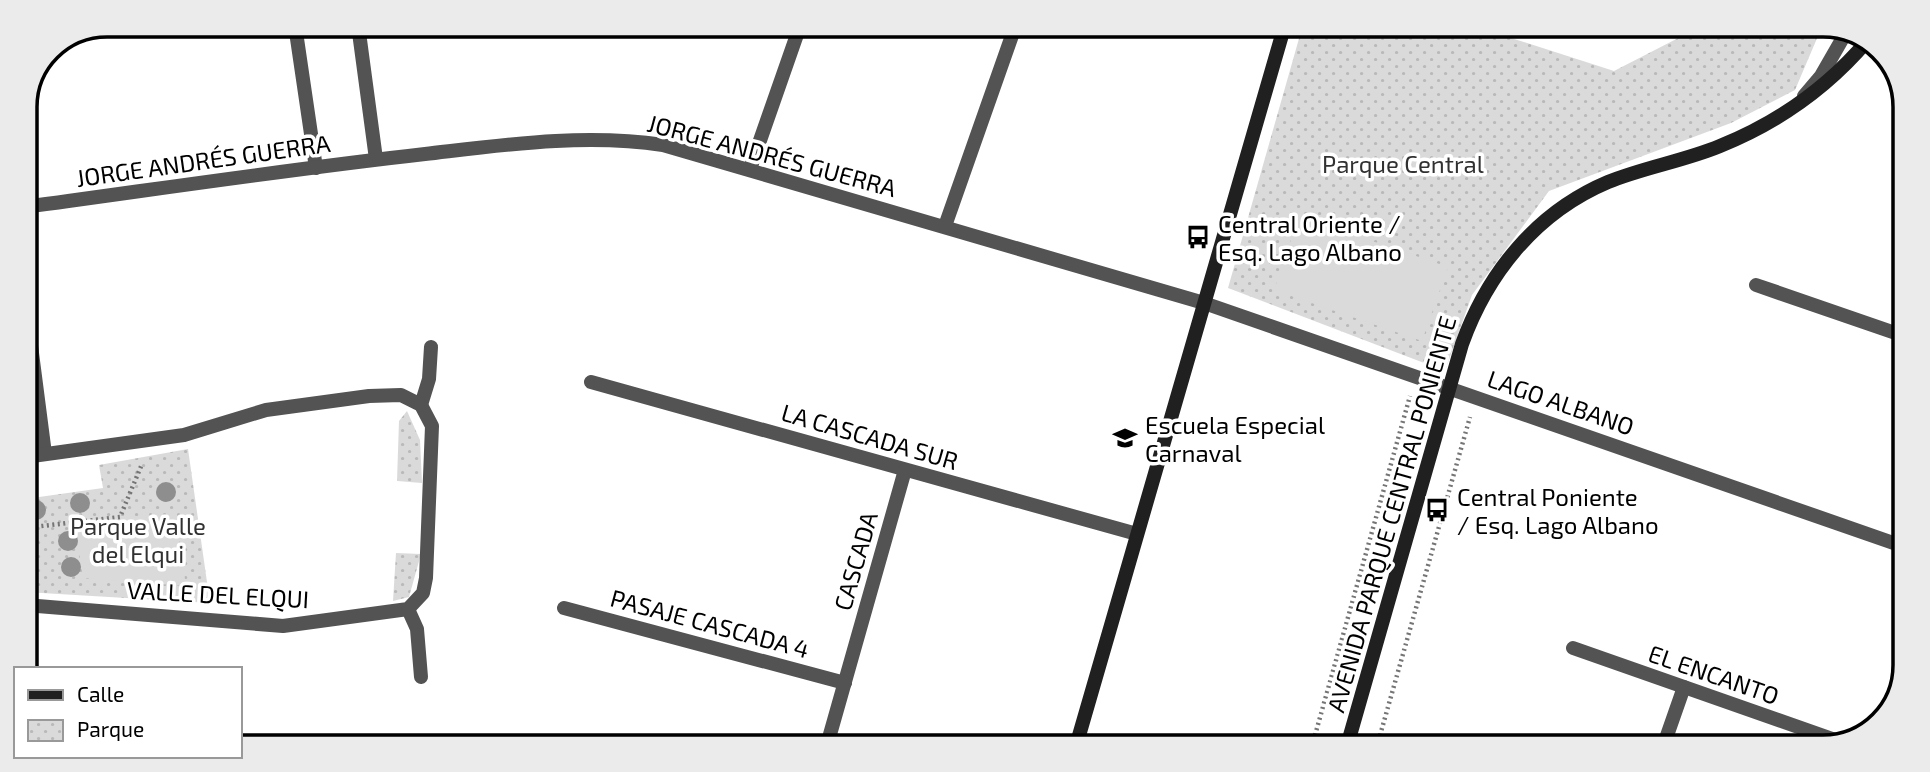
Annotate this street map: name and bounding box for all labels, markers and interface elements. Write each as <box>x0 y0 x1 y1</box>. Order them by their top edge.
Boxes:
street label: JORGE ANDRÉS GUERRA <box>644 108 900 202</box>
street label: JORGE ANDRÉS GUERRA <box>74 128 332 192</box>
park label: Parque Central <box>1322 149 1484 178</box>
place label: Central Oriente / Esq. Lago Albano <box>1218 209 1402 266</box>
bus stop icon: Central Oriente / Esq. Lago Albano <box>1184 223 1212 251</box>
street label: AVENIDA PARQUE CENTRAL PONIENTE <box>1320 313 1462 715</box>
street label: LAGO ALBANO <box>1484 363 1638 441</box>
street label: LA CASCADA SUR <box>778 397 962 475</box>
place label: Escuela Especial Carnaval <box>1145 410 1325 467</box>
school or university icon: Escuela Especial Carnaval <box>1111 424 1139 452</box>
place label: Central Poniente / Esq. Lago Albano <box>1457 482 1659 539</box>
bus stop icon: Central Poniente / Esq. Lago Albano <box>1423 496 1451 524</box>
street label: CASCADA <box>827 508 883 614</box>
park label: Parque Valle del Elqui <box>70 511 206 568</box>
street label: VALLE DEL ELQUI <box>126 575 310 613</box>
street label: PASAJE CASCADA 4 <box>607 583 813 663</box>
street label: EL ENCANTO <box>1645 638 1783 710</box>
legend <box>14 667 242 758</box>
text: Calle <box>77 681 124 706</box>
text: Parque <box>77 716 144 741</box>

